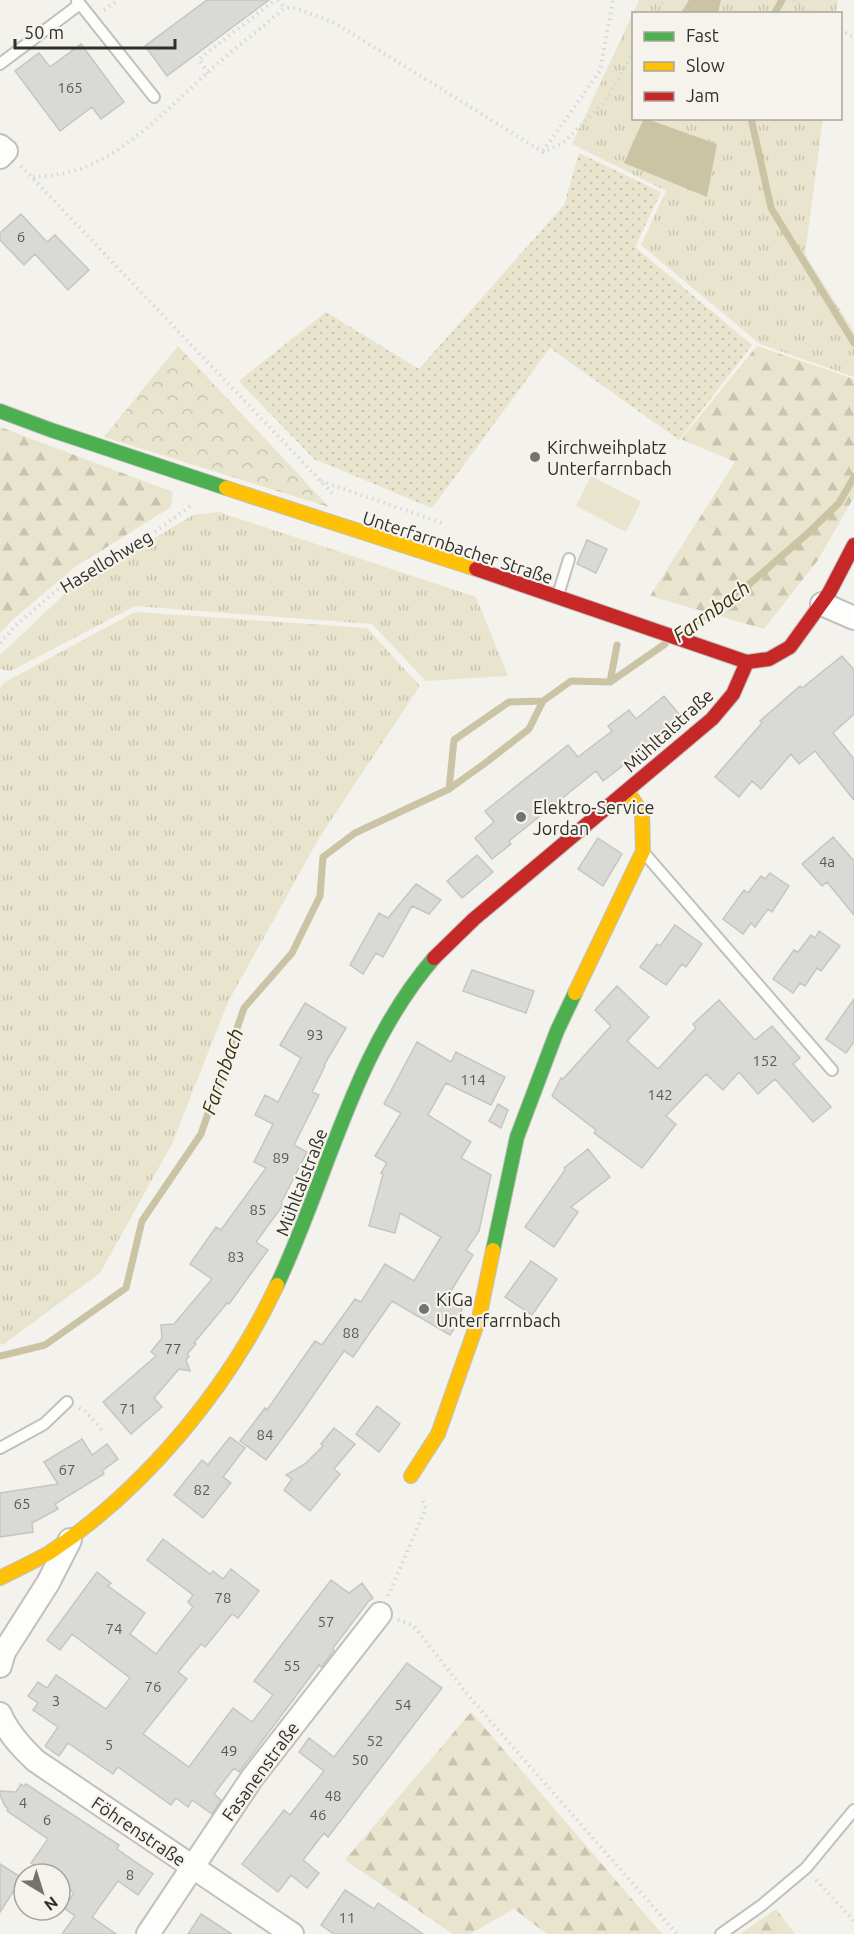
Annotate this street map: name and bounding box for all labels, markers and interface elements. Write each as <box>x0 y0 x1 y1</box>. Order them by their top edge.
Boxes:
scale bar <box>15 12 176 50</box>
legend <box>632 12 842 120</box>
text: 50 m <box>24 22 64 42</box>
text: Fast <box>686 25 719 45</box>
text: Slow <box>686 55 725 75</box>
house number: 165 <box>57 79 83 96</box>
text: Jam <box>686 85 720 105</box>
house number: 6 <box>17 228 25 245</box>
place label: Kirchweihplatz Unterfarrnbach <box>547 437 672 478</box>
marker: Kirchweihplatz Unterfarrnbach <box>528 450 542 464</box>
street label: Unterfarrnbacher Straße <box>360 507 556 587</box>
street label: Hasellohweg <box>56 526 156 596</box>
water label: Farrnbach <box>668 575 754 647</box>
street label: Mühltalstraße <box>619 685 717 775</box>
place label: Elektro-Service Jordan <box>533 797 654 838</box>
marker: Elektro-Service Jordan <box>514 810 528 824</box>
house number: 4a <box>819 853 835 870</box>
water label: Farrnbach <box>197 1025 247 1117</box>
house number: 93 <box>307 1026 323 1043</box>
house number: 152 <box>752 1052 778 1069</box>
house number: 114 <box>460 1071 486 1088</box>
house number: 142 <box>647 1086 673 1103</box>
street label: Mühltalstraße <box>271 1125 331 1239</box>
house number: 89 <box>273 1149 289 1166</box>
house number: 85 <box>250 1201 266 1218</box>
house number: 83 <box>228 1248 244 1265</box>
place label: KiGa Unterfarrnbach <box>436 1289 561 1330</box>
marker: KiGa Unterfarrnbach <box>417 1302 431 1316</box>
house number: 88 <box>343 1324 359 1341</box>
house number: 77 <box>165 1340 181 1357</box>
house number: 71 <box>120 1400 136 1417</box>
house number: 84 <box>257 1426 273 1443</box>
house number: 67 <box>59 1461 75 1478</box>
house number: 82 <box>194 1481 210 1498</box>
house number: 65 <box>14 1495 30 1512</box>
house number: 78 <box>215 1589 231 1606</box>
house number: 57 <box>318 1613 334 1630</box>
house number: 74 <box>106 1620 122 1637</box>
house number: 55 <box>284 1657 300 1674</box>
house number: 76 <box>145 1678 161 1695</box>
house number: 3 <box>52 1692 60 1709</box>
house number: 54 <box>395 1696 411 1713</box>
street label: Fasanenstraße <box>217 1718 303 1824</box>
house number: 52 <box>367 1732 383 1749</box>
house number: 5 <box>105 1736 113 1753</box>
house number: 49 <box>221 1742 237 1759</box>
house number: 50 <box>352 1751 368 1768</box>
house number: 48 <box>325 1787 341 1804</box>
street label: Föhrenstraße <box>88 1792 190 1870</box>
house number: 4 <box>19 1794 27 1811</box>
house number: 46 <box>310 1806 326 1823</box>
house number: 6 <box>43 1811 51 1828</box>
north arrow <box>12 1862 72 1922</box>
house number: 8 <box>126 1866 134 1883</box>
text: N <box>41 1893 61 1915</box>
house number: 11 <box>339 1909 355 1926</box>

